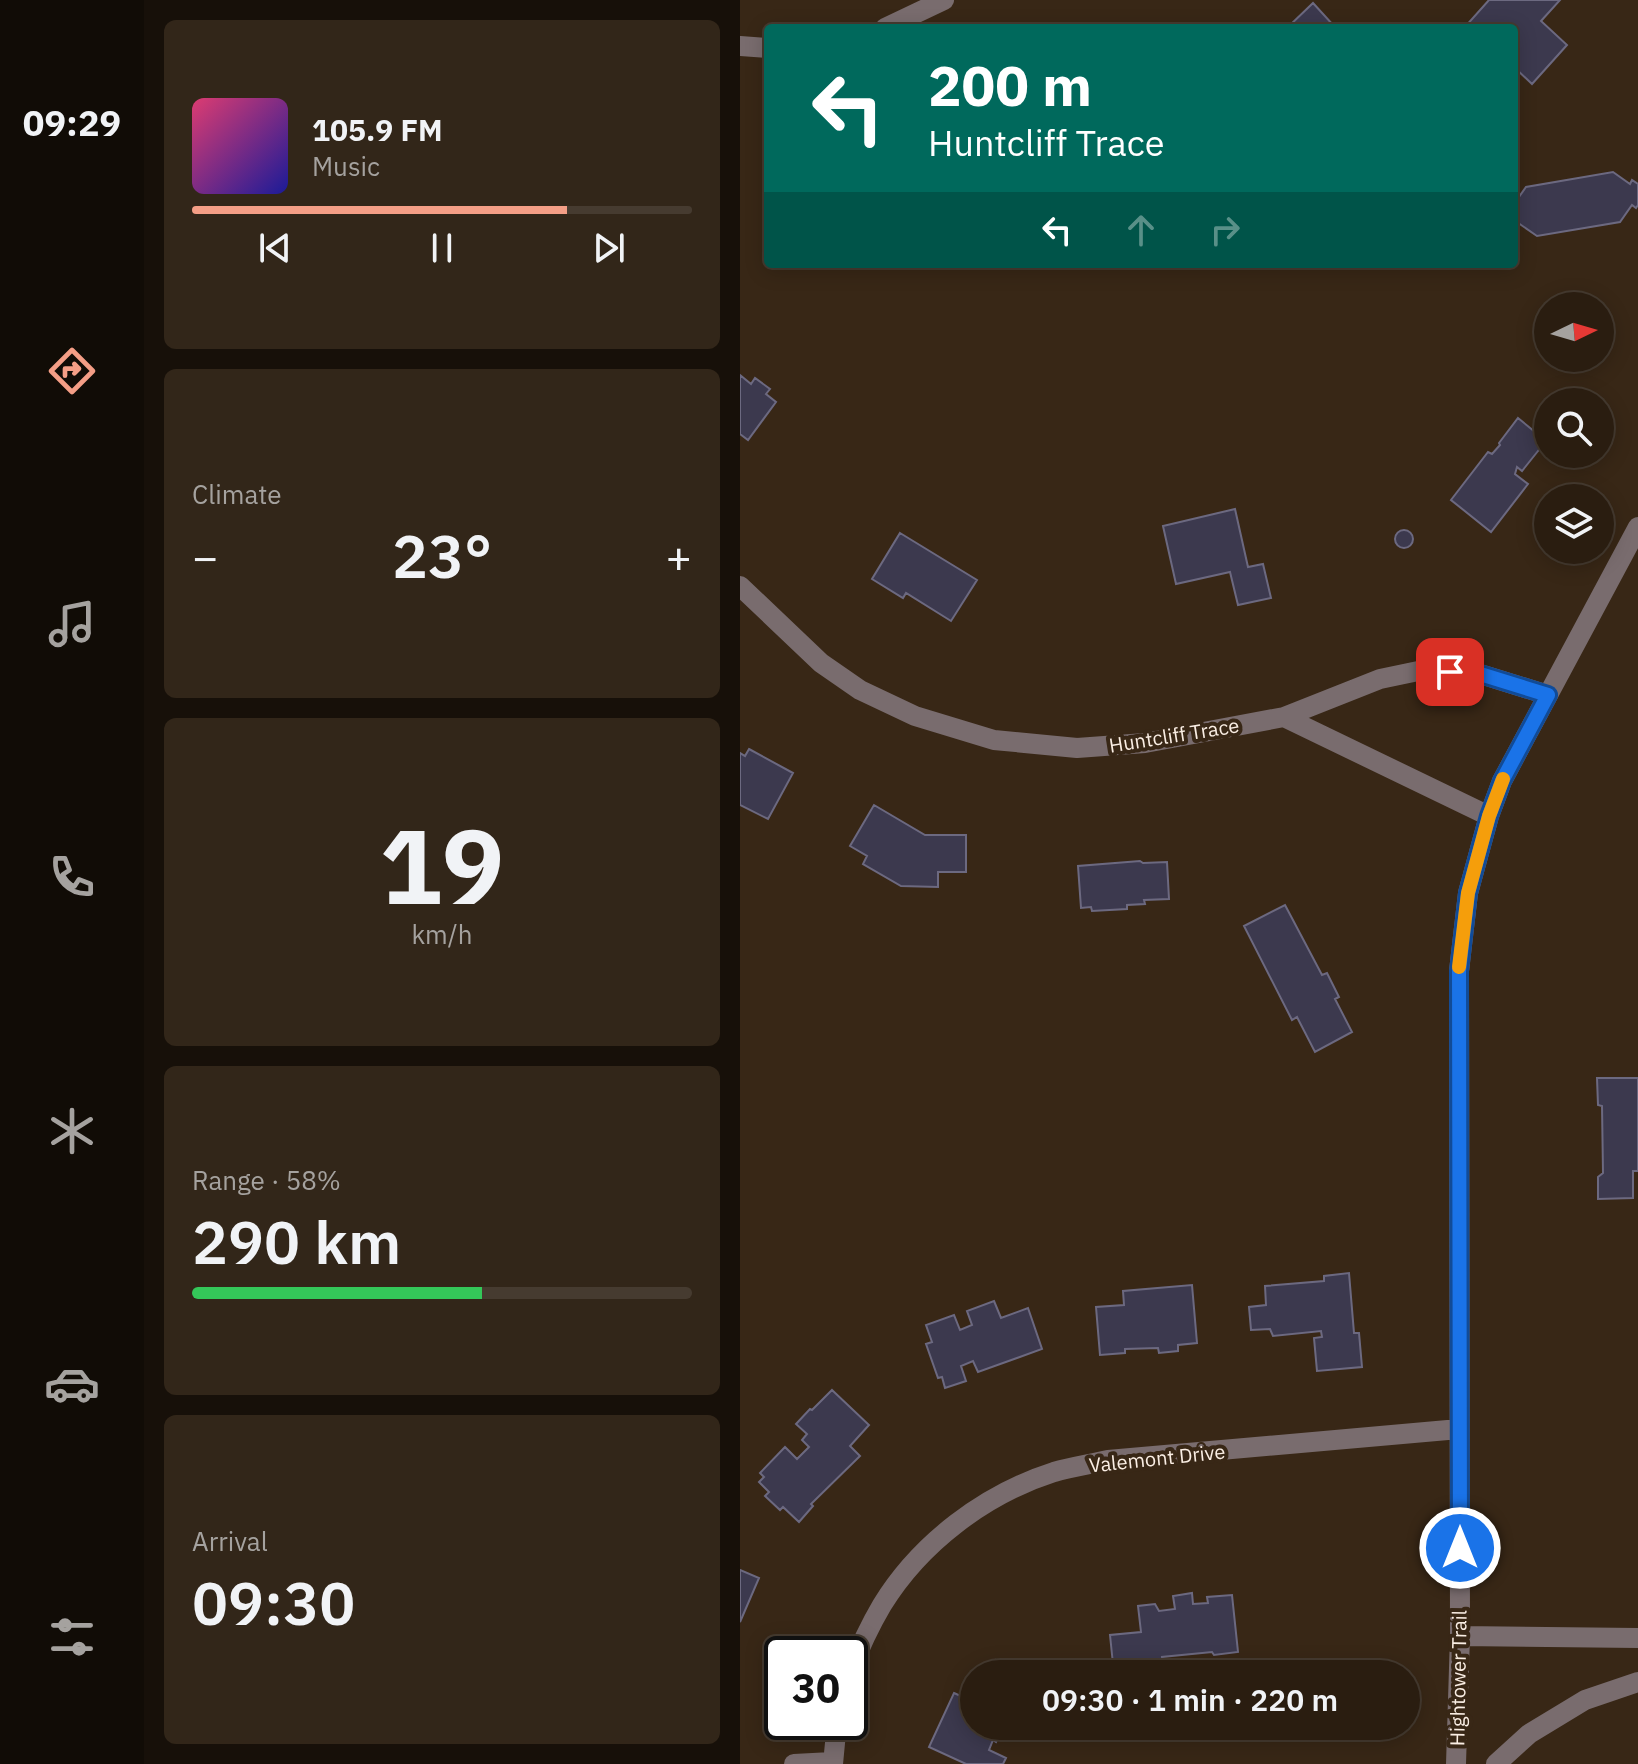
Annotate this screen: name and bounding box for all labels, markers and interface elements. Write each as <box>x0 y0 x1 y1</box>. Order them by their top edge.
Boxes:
text: 200 m <box>928 49 1092 121</box>
icon: left <box>796 56 900 160</box>
text: 09:29 <box>23 99 121 146</box>
text: 105.9 FM <box>312 110 443 149</box>
text: Huntcliff Trace <box>928 119 1164 166</box>
text: Music <box>312 149 380 183</box>
icon: left <box>1035 208 1079 252</box>
icon: ahead <box>1119 208 1163 252</box>
icon: right <box>1203 208 1247 252</box>
icon: previous <box>253 226 297 270</box>
icon: pause <box>420 226 464 270</box>
icon: next <box>587 226 631 270</box>
north arrow <box>1534 292 1614 372</box>
map controls <box>1534 292 1614 564</box>
icon: directions <box>44 343 100 399</box>
button: search <box>1534 388 1614 468</box>
text: Climate <box>192 477 282 511</box>
button: layers <box>1534 484 1614 564</box>
text: 23° <box>392 516 492 595</box>
text: − <box>192 528 218 585</box>
text: + <box>666 528 692 585</box>
icon: music <box>44 596 100 652</box>
pin <box>1416 638 1484 706</box>
icon: arrive <box>1428 650 1472 694</box>
street label: Huntcliff Trace <box>1107 711 1241 759</box>
text: 19 <box>380 797 504 933</box>
icon: phone <box>44 849 100 905</box>
text: km/h <box>411 917 473 951</box>
icon: climate <box>44 1103 100 1159</box>
text: Range · 58% <box>192 1163 341 1197</box>
text: 290 km <box>192 1202 401 1281</box>
icon: car <box>44 1356 100 1412</box>
street label: Valemont Drive <box>1088 1437 1226 1479</box>
position arrow <box>1418 1506 1502 1590</box>
text: Arrival <box>192 1524 268 1558</box>
text: 09:30 <box>192 1563 355 1642</box>
icon: filters <box>44 1609 100 1665</box>
street label: Hightower Trail <box>1443 1610 1473 1746</box>
speed limit sign: 30 <box>764 1636 868 1740</box>
text: 09:30 · 1 min · 220 m <box>1042 1680 1338 1719</box>

